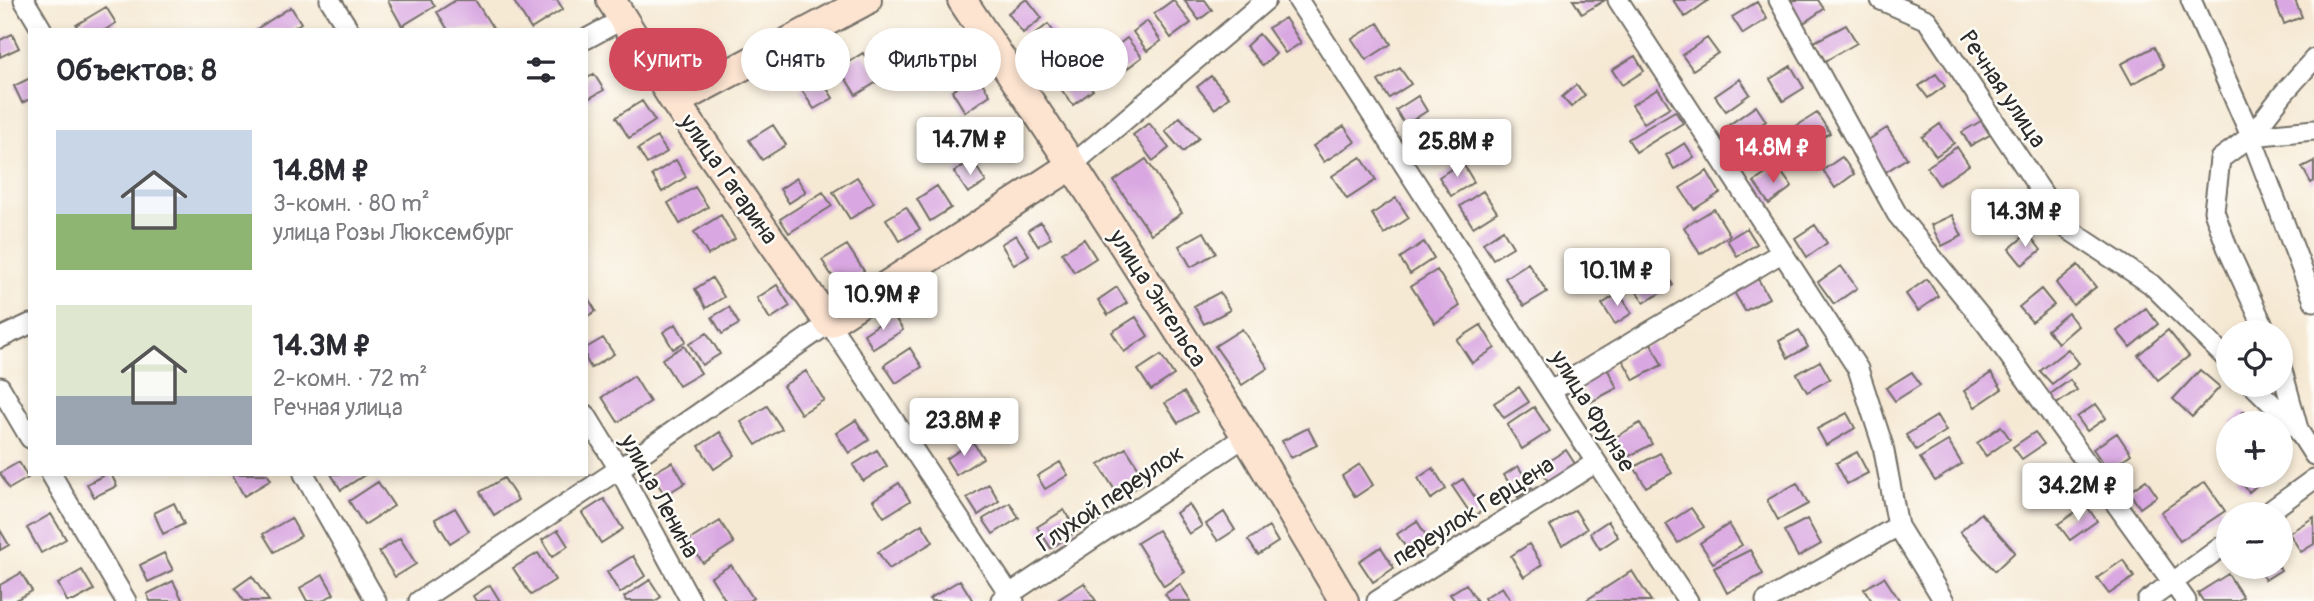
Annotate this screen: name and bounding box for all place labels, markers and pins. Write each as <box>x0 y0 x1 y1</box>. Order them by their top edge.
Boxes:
pin: 14.7M ₽ <box>905 118 1035 177</box>
pin: 25.8M ₽ <box>1392 120 1522 179</box>
pin: 14.8M ₽ <box>1708 125 1838 185</box>
pin: 14.3M ₽ <box>1960 190 2090 249</box>
pin: 10.1M ₽ <box>1552 248 1682 308</box>
pin: 10.9M ₽ <box>818 272 948 332</box>
pin: 23.8M ₽ <box>899 398 1029 458</box>
pin: 34.2M ₽ <box>2013 463 2143 523</box>

